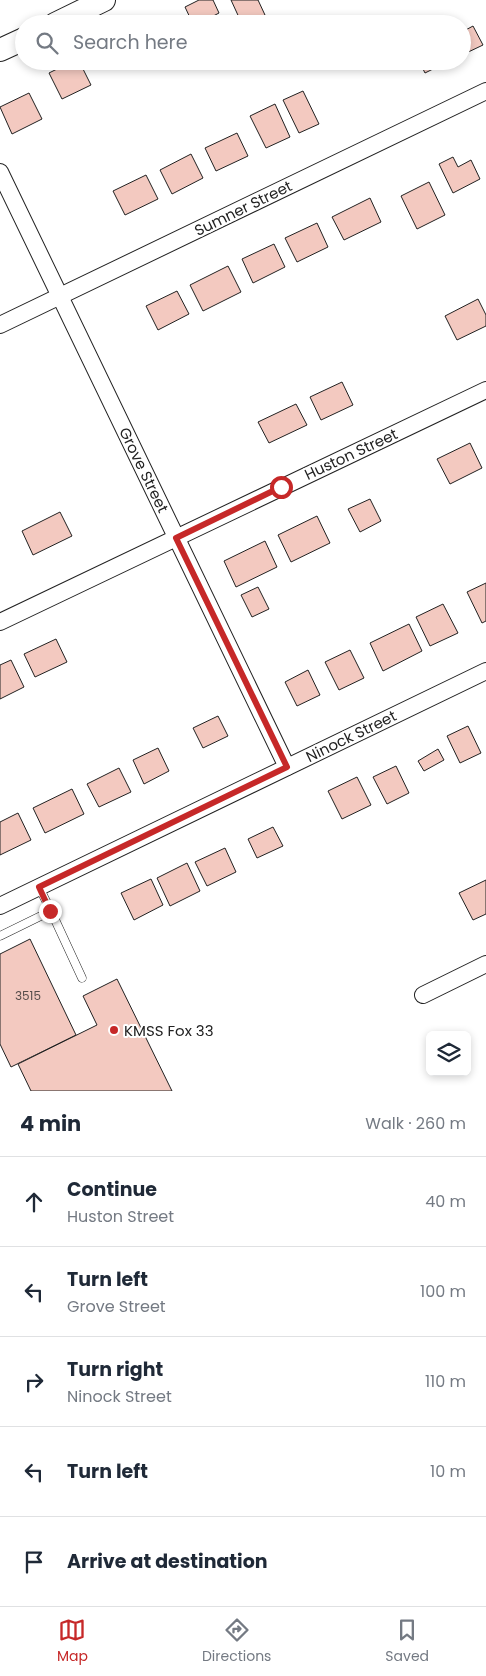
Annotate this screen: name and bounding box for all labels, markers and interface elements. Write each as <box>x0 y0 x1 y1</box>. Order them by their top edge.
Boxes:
search box <box>15 15 471 70</box>
icon: search <box>33 29 61 57</box>
text: Search here <box>73 29 187 56</box>
street label: Sumner Street <box>191 175 295 241</box>
street label: Huston Street <box>301 423 401 485</box>
street label: Grove Street <box>114 424 174 516</box>
route start <box>270 476 293 499</box>
street label: Ninock Street <box>302 705 400 767</box>
route end <box>39 900 62 923</box>
house number: 3515 <box>15 987 41 1004</box>
place label: KMSS Fox 33 <box>124 1020 214 1041</box>
marker: KMSS Fox 33 <box>108 1024 120 1036</box>
map controls <box>426 1031 471 1076</box>
button: layers <box>426 1031 471 1076</box>
text: 4 min <box>20 1109 81 1138</box>
text: Walk · 260 m <box>365 1112 466 1135</box>
text: Continue <box>67 1176 157 1203</box>
icon: ahead <box>20 1188 48 1216</box>
text: 40 m <box>425 1190 466 1213</box>
text: Huston Street <box>67 1205 174 1228</box>
text: Turn left <box>67 1266 148 1293</box>
icon: left <box>20 1278 48 1306</box>
text: 100 m <box>420 1280 466 1303</box>
text: Grove Street <box>67 1295 166 1318</box>
text: Turn right <box>67 1356 163 1383</box>
icon: right <box>20 1368 48 1396</box>
text: 110 m <box>425 1370 466 1393</box>
text: Ninock Street <box>67 1385 172 1408</box>
icon: left <box>20 1458 48 1486</box>
text: Turn left <box>67 1458 148 1485</box>
text: 10 m <box>430 1460 466 1483</box>
icon: arrive <box>20 1548 48 1576</box>
text: Arrive at destination <box>67 1548 268 1575</box>
tab: Map <box>57 1616 88 1667</box>
tab: Directions <box>202 1616 271 1667</box>
tab: Saved <box>385 1616 429 1667</box>

